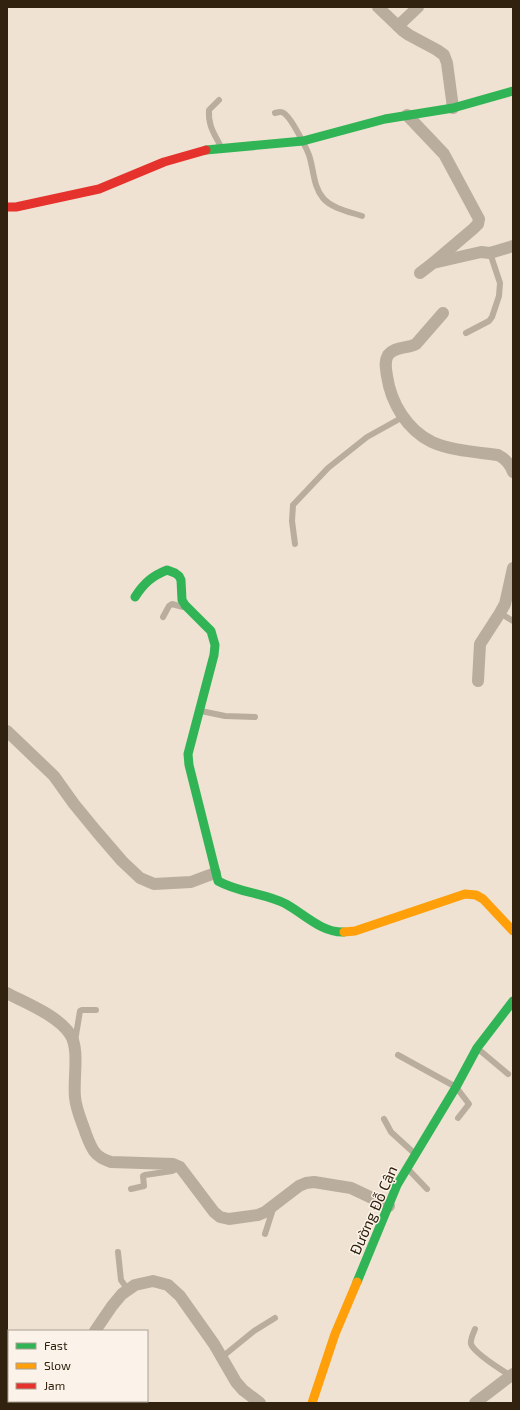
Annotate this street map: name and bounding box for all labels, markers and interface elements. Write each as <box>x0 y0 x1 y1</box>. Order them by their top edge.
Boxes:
street label: Đường Đỗ Cận <box>345 1163 401 1257</box>
legend <box>8 1330 148 1402</box>
text: Fast <box>44 1338 68 1352</box>
text: Slow <box>44 1358 71 1372</box>
text: Jam <box>44 1378 65 1392</box>

